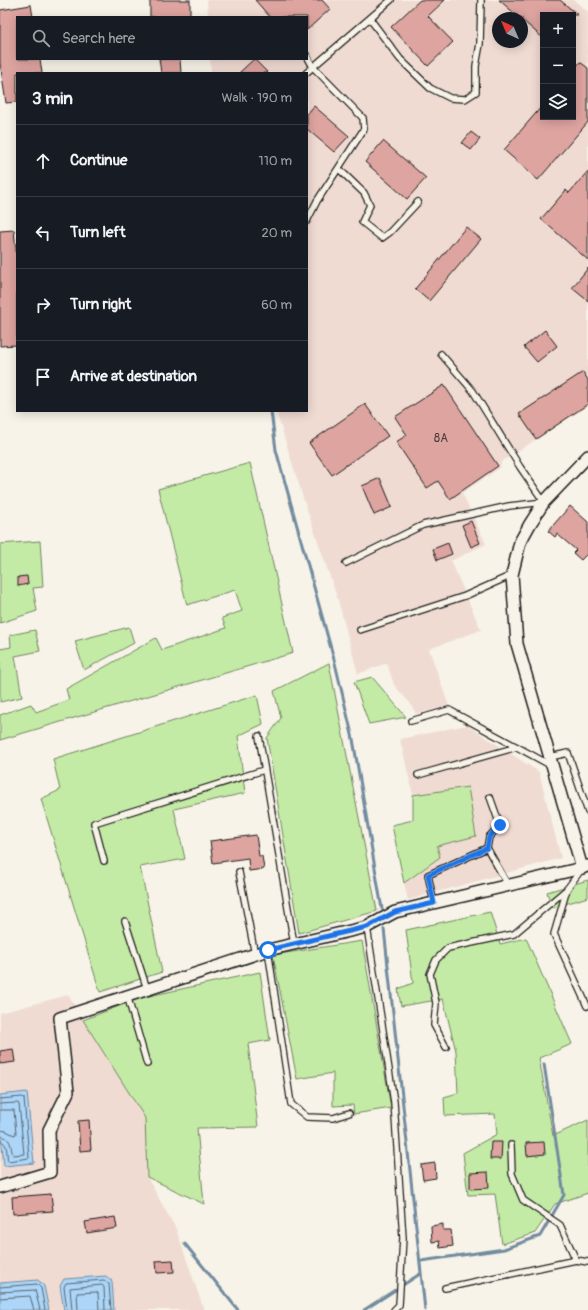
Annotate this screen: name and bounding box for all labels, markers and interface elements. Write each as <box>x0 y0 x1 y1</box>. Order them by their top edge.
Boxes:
north arrow <box>492 12 528 48</box>
map controls <box>540 12 576 120</box>
button: + <box>540 12 576 48</box>
search box <box>16 16 308 60</box>
icon: search <box>30 27 52 49</box>
text: Search here <box>62 29 135 48</box>
button: − <box>540 48 576 84</box>
button: layers <box>540 84 576 120</box>
text: 3 min <box>32 88 73 109</box>
text: Walk · 190 m <box>221 90 292 106</box>
icon: ahead <box>32 150 54 172</box>
text: Continue <box>70 151 128 170</box>
text: 110 m <box>259 153 292 169</box>
icon: left <box>32 222 54 244</box>
text: Turn left <box>70 223 126 242</box>
text: 20 m <box>261 225 292 241</box>
icon: right <box>32 294 54 316</box>
text: Turn right <box>70 295 131 314</box>
text: 60 m <box>261 297 292 313</box>
icon: arrive <box>32 366 54 388</box>
text: Arrive at destination <box>70 367 197 386</box>
house number: 8А <box>434 431 448 446</box>
route end <box>491 816 509 834</box>
route start <box>259 941 277 959</box>

